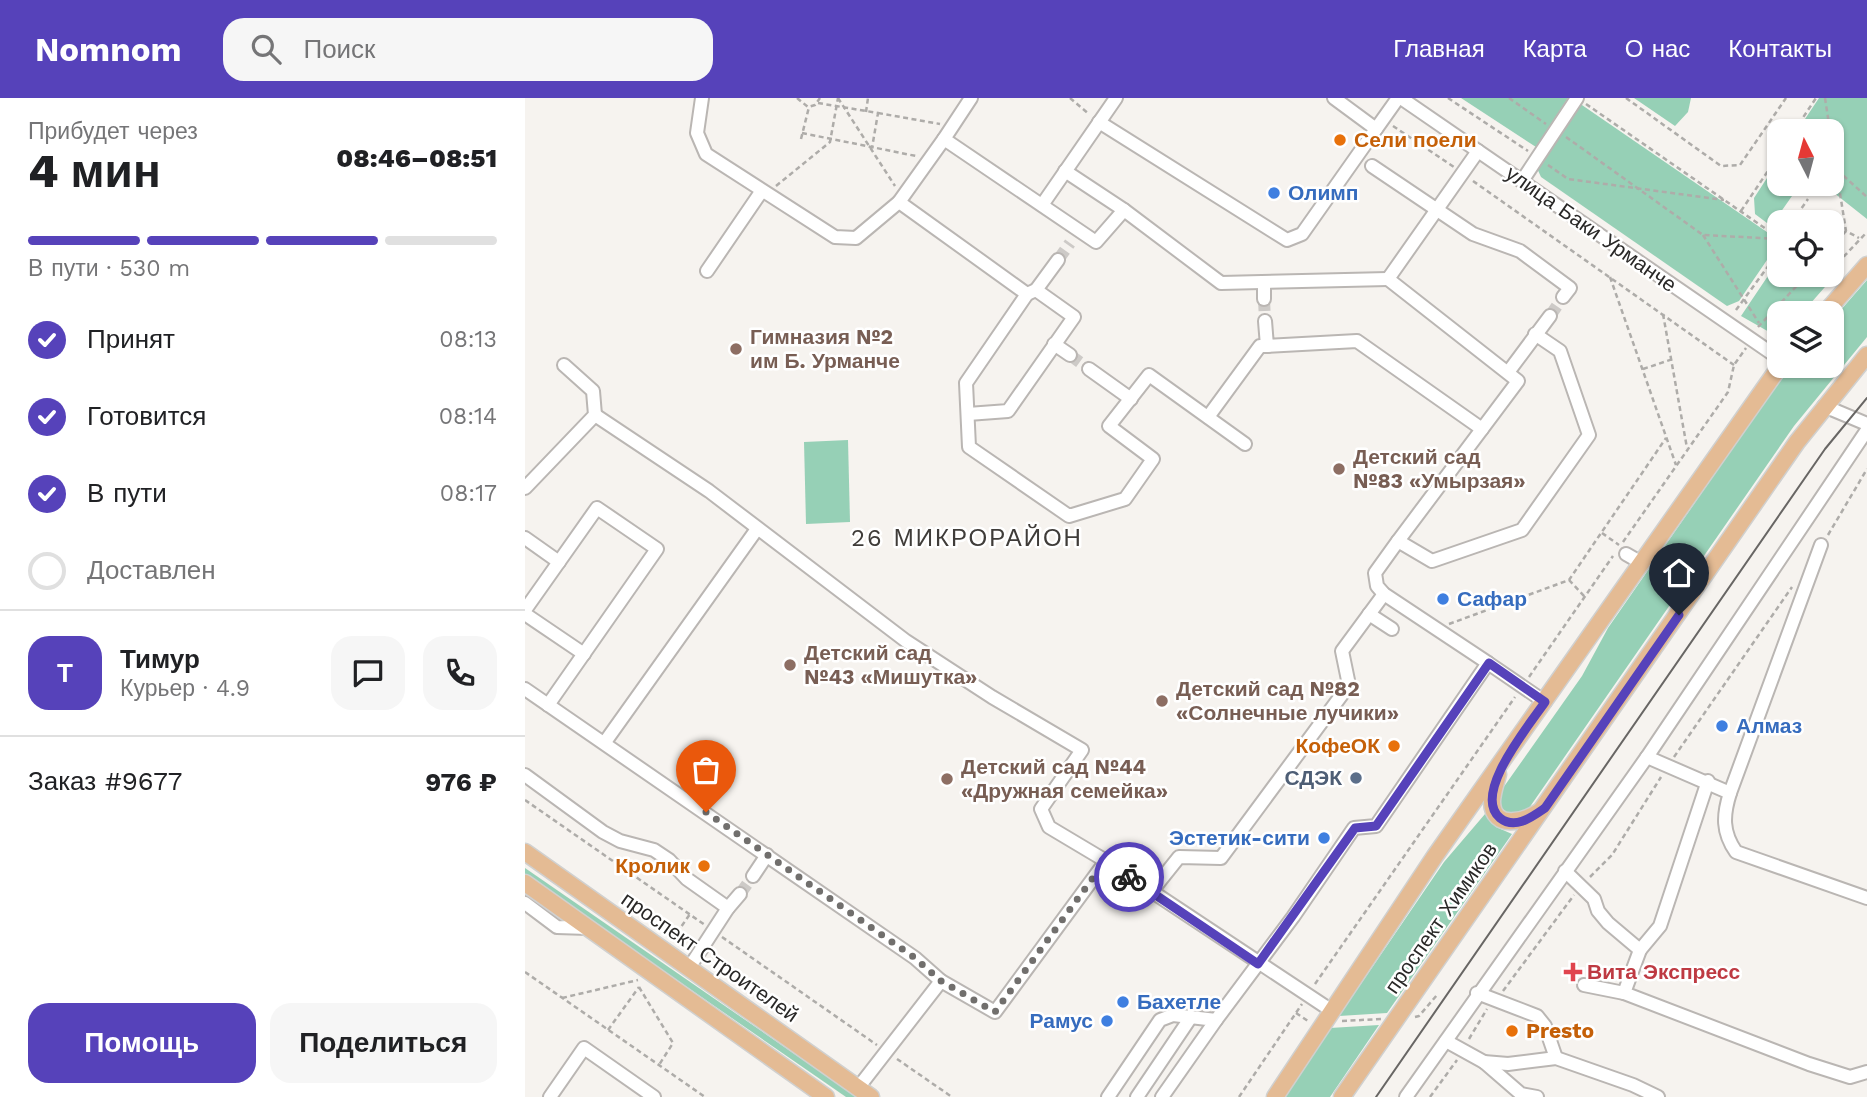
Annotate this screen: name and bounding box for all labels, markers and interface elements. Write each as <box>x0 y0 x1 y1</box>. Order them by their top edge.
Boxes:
search box <box>223 18 713 81</box>
text: Nomnom <box>35 30 181 69</box>
icon: search <box>247 30 285 68</box>
text: Поиск <box>303 34 376 64</box>
text: Главная <box>1393 35 1485 63</box>
text: Карта <box>1523 35 1587 63</box>
text: О нас <box>1625 35 1690 63</box>
text: Контакты <box>1728 35 1832 63</box>
text: Прибудет через <box>28 118 198 145</box>
north arrow <box>1767 119 1845 196</box>
map controls <box>1767 119 1844 378</box>
place label: Сели поели <box>1354 127 1477 152</box>
marker: Сели поели <box>1332 132 1348 148</box>
text: 08:46–08:51 <box>336 143 497 173</box>
text: 4 мин <box>28 144 161 198</box>
street label: улица Баки Урманче <box>1501 160 1682 297</box>
place label: Олимп <box>1288 180 1359 205</box>
marker: Олимп <box>1266 185 1282 201</box>
button: locate <box>1767 210 1844 287</box>
text: В пути · 530 m <box>28 255 190 282</box>
button: layers <box>1767 301 1844 378</box>
icon: check <box>28 321 66 359</box>
text: Принят <box>87 324 175 354</box>
place label: Гимназия №2 им Б. Урманче <box>750 324 900 373</box>
text: 08:13 <box>439 326 497 353</box>
marker: Гимназия №2 им Б. Урманче <box>728 341 744 357</box>
icon: check <box>28 398 66 436</box>
text: Готовится <box>87 401 206 431</box>
text: 08:14 <box>439 403 497 430</box>
place label: Детский сад №83 «Умырзая» <box>1353 444 1526 493</box>
marker: Детский сад №83 «Умырзая» <box>1331 461 1347 477</box>
icon: check <box>28 475 66 513</box>
text: В пути <box>87 478 167 508</box>
text: 08:17 <box>440 480 497 507</box>
district label: 26 МИКРОРАЙОН <box>851 524 1083 552</box>
pin <box>1649 543 1709 615</box>
icon: home <box>1660 554 1698 592</box>
text: Доставлен <box>87 555 216 585</box>
place label: Сафар <box>1457 586 1527 611</box>
marker: Сафар <box>1435 591 1451 607</box>
button: chat <box>331 636 405 710</box>
button: phone <box>423 636 497 710</box>
place label: Детский сад №43 «Мишутка» <box>804 640 977 689</box>
text: Тимур <box>120 644 200 674</box>
marker: Детский сад №43 «Мишутка» <box>782 657 798 673</box>
text: Т <box>57 658 73 688</box>
text: Курьер · 4.9 <box>120 675 250 702</box>
place label: Детский сад №82 «Солнечные лучики» <box>1176 676 1399 725</box>
marker: Детский сад №82 «Солнечные лучики» <box>1154 693 1170 709</box>
place label: Алмаз <box>1736 713 1802 738</box>
marker: Алмаз <box>1714 718 1730 734</box>
place label: КофеОК <box>1295 733 1380 758</box>
marker: КофеОК <box>1386 738 1402 754</box>
pin <box>676 740 736 812</box>
icon: bag <box>687 751 725 789</box>
place label: Детский сад №44 «Дружная семейка» <box>961 754 1168 803</box>
place label: СДЭК <box>1284 765 1342 790</box>
text: Заказ #9677 <box>28 766 182 796</box>
text: 976 ₽ <box>425 767 497 797</box>
marker: СДЭК <box>1348 770 1364 786</box>
marker: Детский сад №44 «Дружная семейка» <box>939 771 955 787</box>
place label: Эстетик-сити <box>1169 825 1310 850</box>
marker: Эстетик-сити <box>1316 830 1332 846</box>
street label: проспект Химиков <box>1379 837 1502 998</box>
courier <box>1094 842 1164 912</box>
place label: Кролик <box>615 853 690 878</box>
marker: Кролик <box>696 858 712 874</box>
icon: bike <box>1110 858 1148 896</box>
street label: проспект Строителей <box>617 886 804 1027</box>
place label: Вита Экспресс <box>1587 959 1740 984</box>
marker: Вита Экспресс <box>1565 964 1581 980</box>
place label: Бахетле <box>1137 989 1221 1014</box>
marker: Бахетле <box>1115 994 1131 1010</box>
button: Помощь <box>28 1003 256 1083</box>
button: Поделиться <box>270 1003 497 1083</box>
place label: Рамус <box>1029 1008 1093 1033</box>
marker: Рамус <box>1099 1013 1115 1029</box>
place label: Presto <box>1526 1018 1594 1043</box>
marker: Presto <box>1504 1023 1520 1039</box>

